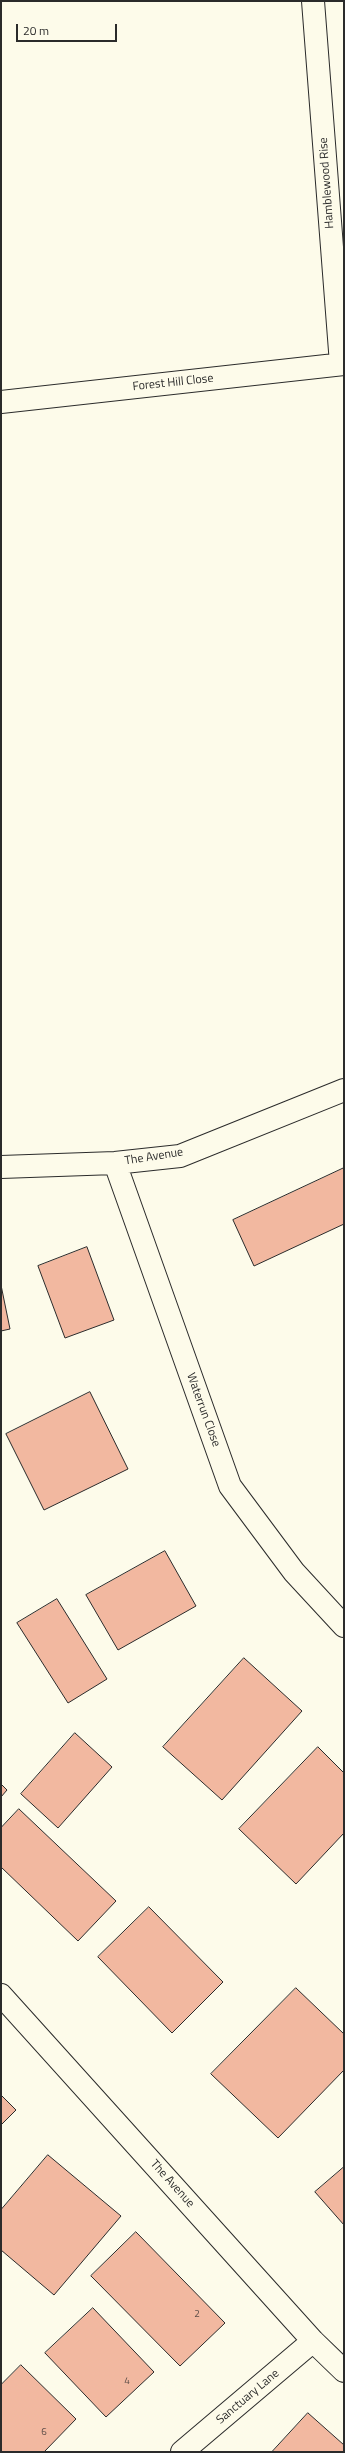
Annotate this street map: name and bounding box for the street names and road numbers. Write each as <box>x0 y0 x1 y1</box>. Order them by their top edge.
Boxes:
street label: Hamblewood Rise <box>317 137 337 229</box>
street label: Forest Hill Close <box>132 372 214 394</box>
street label: The Avenue <box>124 1145 184 1169</box>
street label: Waterrun Close <box>183 1371 223 1449</box>
street label: The Avenue <box>147 2157 197 2211</box>
street label: Sanctuary Lane <box>214 2367 282 2427</box>

